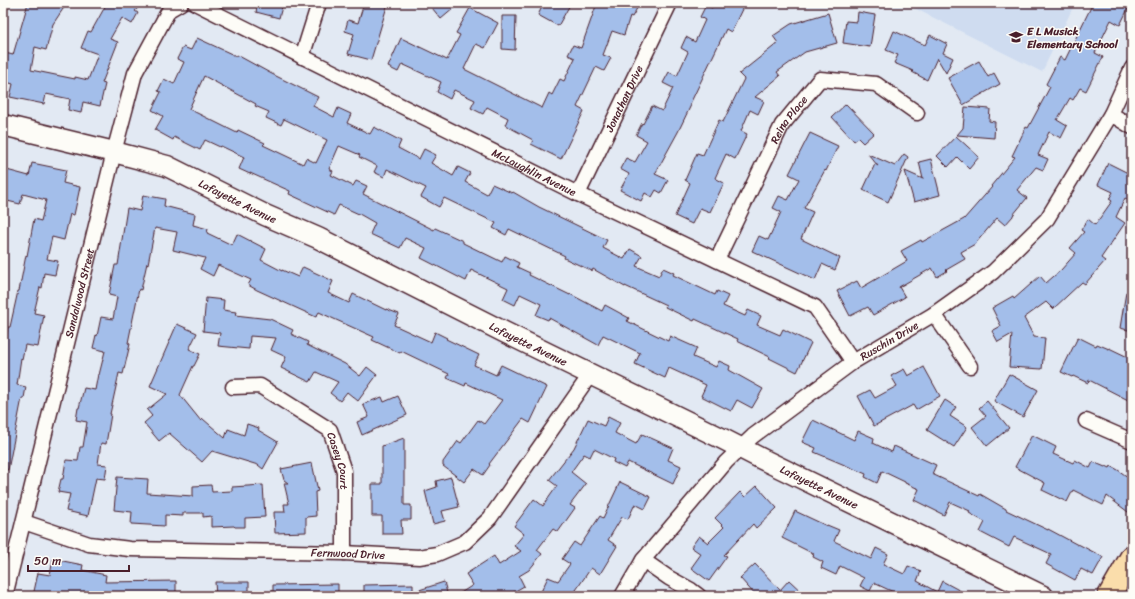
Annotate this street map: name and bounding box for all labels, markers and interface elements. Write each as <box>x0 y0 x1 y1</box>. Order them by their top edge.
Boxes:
place label: E L Musick Elementary School <box>1027 22 1119 54</box>
school or university icon: E L Musick Elementary School <box>1008 29 1024 45</box>
street label: Jonathan Drive <box>599 62 648 136</box>
street label: Reina Place <box>765 91 813 147</box>
street label: McLaughlin Avenue <box>489 143 580 202</box>
street label: Lafayette Avenue <box>195 174 280 229</box>
street label: Sandalwood Street <box>59 246 100 340</box>
street label: Ruschin Drive <box>856 315 923 366</box>
street label: Lafayette Avenue <box>486 317 571 371</box>
street label: Casey Court <box>322 429 354 490</box>
street label: Lafayette Avenue <box>777 460 862 514</box>
street label: Fernwood Drive <box>311 543 386 565</box>
scale bar <box>28 547 129 573</box>
text: 50 m <box>34 550 61 572</box>

